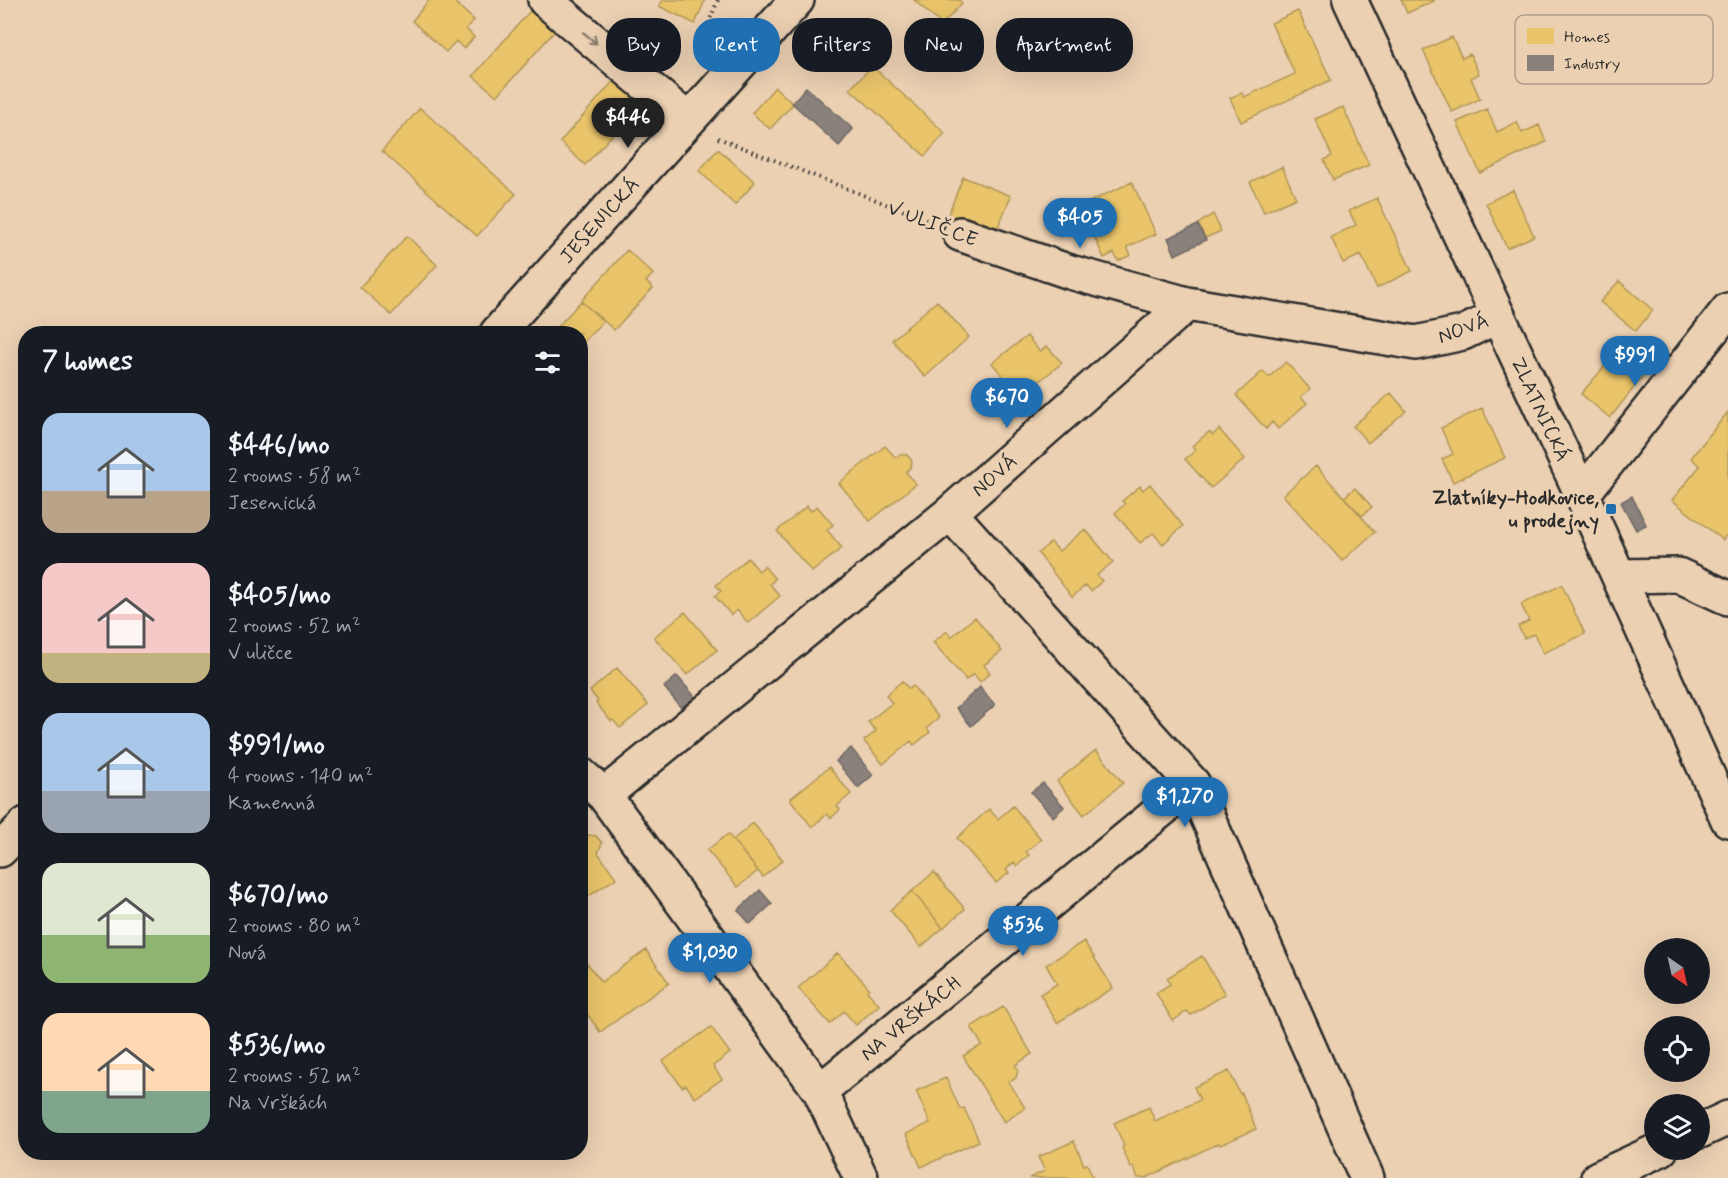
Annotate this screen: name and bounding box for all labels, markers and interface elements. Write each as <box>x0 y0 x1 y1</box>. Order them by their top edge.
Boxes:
legend <box>1515 15 1713 84</box>
chip: Buy <box>606 18 681 72</box>
chip: Rent <box>693 18 780 72</box>
chip: Filters <box>792 18 892 72</box>
chip: New <box>904 18 984 72</box>
chip: Apartment <box>996 18 1133 72</box>
text: Homes <box>1564 27 1610 48</box>
one-way arrow <box>582 31 597 45</box>
text: Industry <box>1564 54 1620 75</box>
pin: $446 <box>592 98 664 149</box>
text: $446 <box>606 104 650 131</box>
street label: JESENICKÁ <box>554 172 646 270</box>
street label: V ULIČCE <box>884 195 981 254</box>
pin: $405 <box>1044 198 1116 249</box>
text: $405 <box>1057 204 1103 231</box>
street label: NOVÁ <box>1434 308 1493 351</box>
pin: $991 <box>1599 336 1671 387</box>
text: $991 <box>1614 342 1656 369</box>
text: 7 homes <box>42 345 133 379</box>
icon: filters <box>531 346 564 379</box>
street label: ZLATNICKÁ <box>1504 353 1576 466</box>
pin: $670 <box>971 378 1043 429</box>
text: $670 <box>985 384 1029 411</box>
text: $446/mo <box>228 429 330 463</box>
icon: home <box>90 437 162 509</box>
street label: NOVÁ <box>966 449 1024 504</box>
text: 2 rooms · 58 m² <box>228 463 361 490</box>
place label: Zlatníky-Hodkovice, u prodejny <box>1432 485 1600 535</box>
text: Jesenická <box>228 490 317 517</box>
marker: Zlatníky-Hodkovice, u prodejny <box>1604 502 1618 516</box>
text: $405/mo <box>228 579 331 613</box>
icon: home <box>90 587 162 659</box>
text: 2 rooms · 52 m² <box>228 613 361 640</box>
text: V uličce <box>228 640 293 667</box>
text: $991/mo <box>228 729 325 763</box>
icon: home <box>90 737 162 809</box>
text: 4 rooms · 140 m² <box>228 763 373 790</box>
pin: $1,270 <box>1136 777 1234 828</box>
text: $1,270 <box>1156 783 1214 810</box>
text: Kamenná <box>228 790 315 817</box>
text: $670/mo <box>228 879 328 913</box>
icon: home <box>90 887 162 959</box>
pin: $536 <box>987 906 1059 957</box>
text: $536 <box>1002 912 1044 939</box>
text: 2 rooms · 80 m² <box>228 913 361 940</box>
pin: $1,030 <box>661 933 759 984</box>
north arrow <box>1644 938 1710 1004</box>
map controls <box>1644 938 1710 1160</box>
text: $1,030 <box>682 939 738 966</box>
text: Nová <box>228 940 266 967</box>
street label: NA VRŠKÁCH <box>855 971 967 1068</box>
button: locate <box>1644 1016 1710 1082</box>
text: $536/mo <box>228 1029 325 1063</box>
icon: home <box>90 1037 162 1109</box>
text: 2 rooms · 52 m² <box>228 1063 361 1090</box>
text: Na Vrškách <box>228 1090 327 1117</box>
button: layers <box>1644 1094 1710 1160</box>

